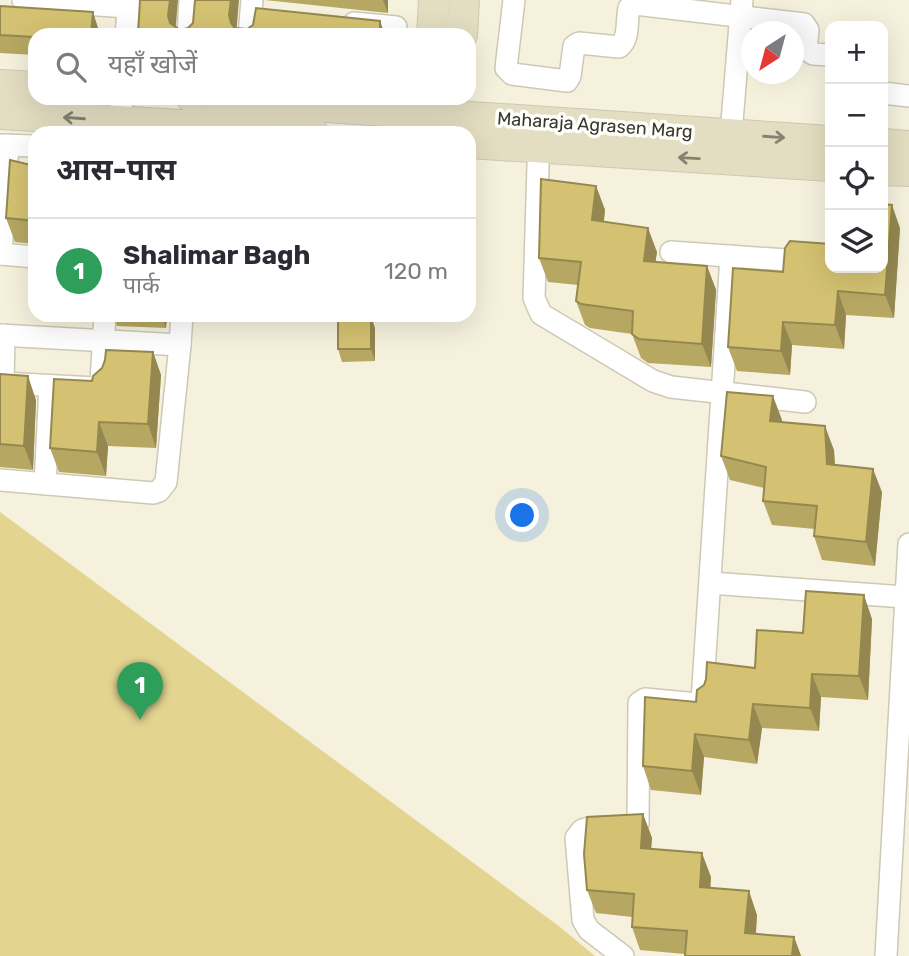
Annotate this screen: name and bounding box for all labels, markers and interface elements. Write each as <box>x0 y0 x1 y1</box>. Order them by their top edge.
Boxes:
north arrow <box>741 21 804 84</box>
map controls <box>825 21 888 273</box>
button: + <box>825 21 888 84</box>
search box <box>28 28 476 105</box>
icon: search <box>52 48 90 86</box>
text: यहाँ खोजें <box>108 49 197 80</box>
button: − <box>825 84 888 147</box>
street label: Maharaja Agrasen Marg <box>497 107 693 143</box>
one-way arrow <box>63 111 86 124</box>
one-way arrow <box>762 131 785 144</box>
button: locate <box>825 147 888 210</box>
one-way arrow <box>678 151 701 164</box>
text: आस-पास <box>56 152 176 188</box>
button: layers <box>825 210 888 273</box>
text: Shalimar Bagh <box>123 240 310 271</box>
text: 1 <box>73 257 85 285</box>
text: 120 m <box>384 257 448 285</box>
text: पार्क <box>123 271 160 299</box>
your location <box>505 498 539 532</box>
pin: 1 <box>117 662 163 720</box>

